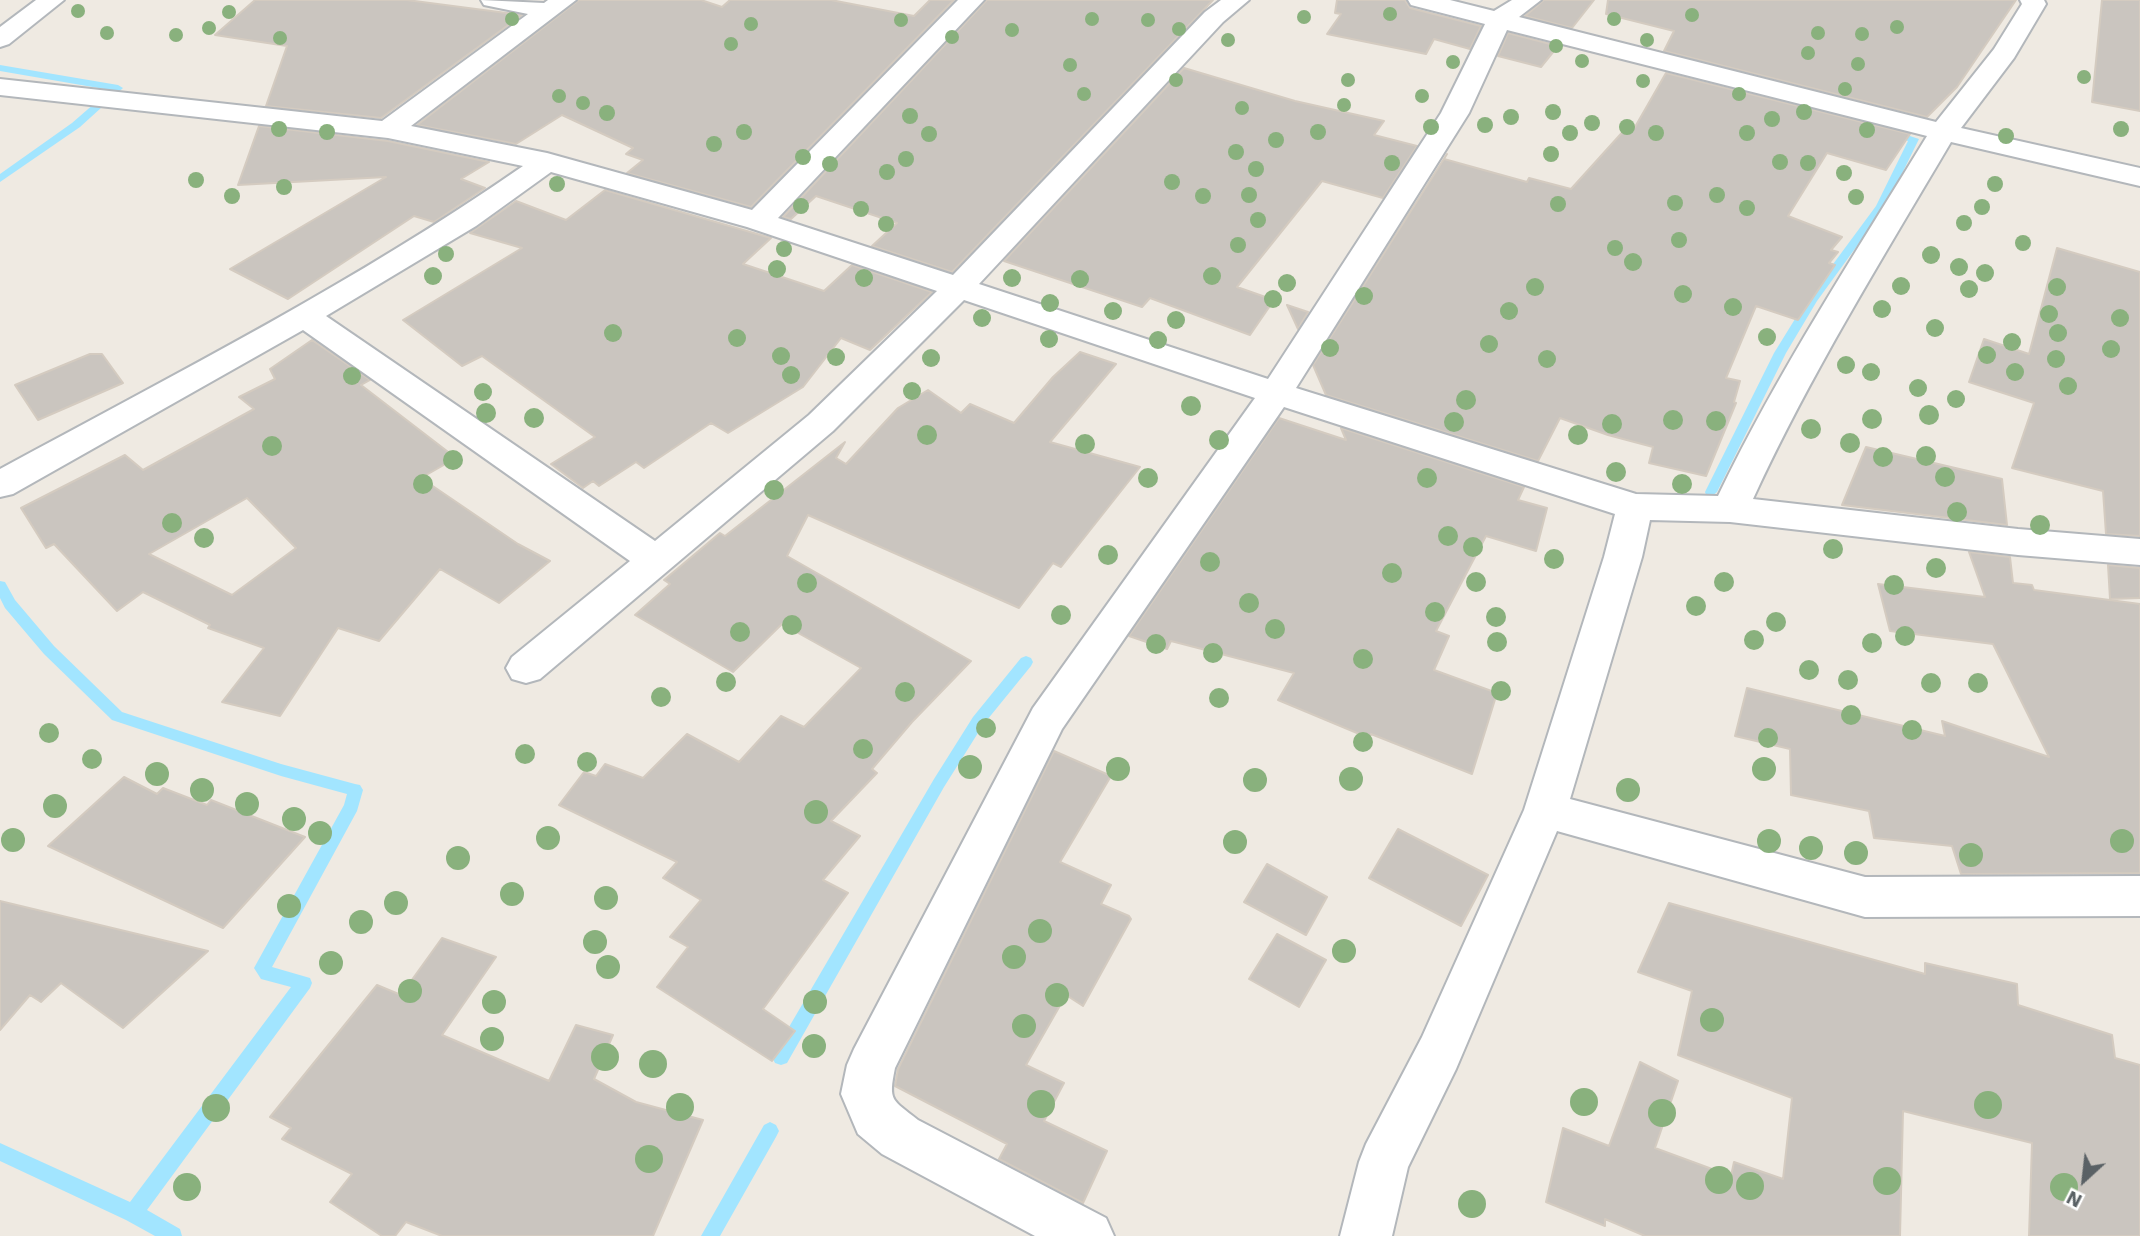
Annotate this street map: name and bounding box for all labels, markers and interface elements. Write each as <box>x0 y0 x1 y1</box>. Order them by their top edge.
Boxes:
north arrow <box>2049 1145 2119 1215</box>
text: N <box>2063 1186 2086 1213</box>

